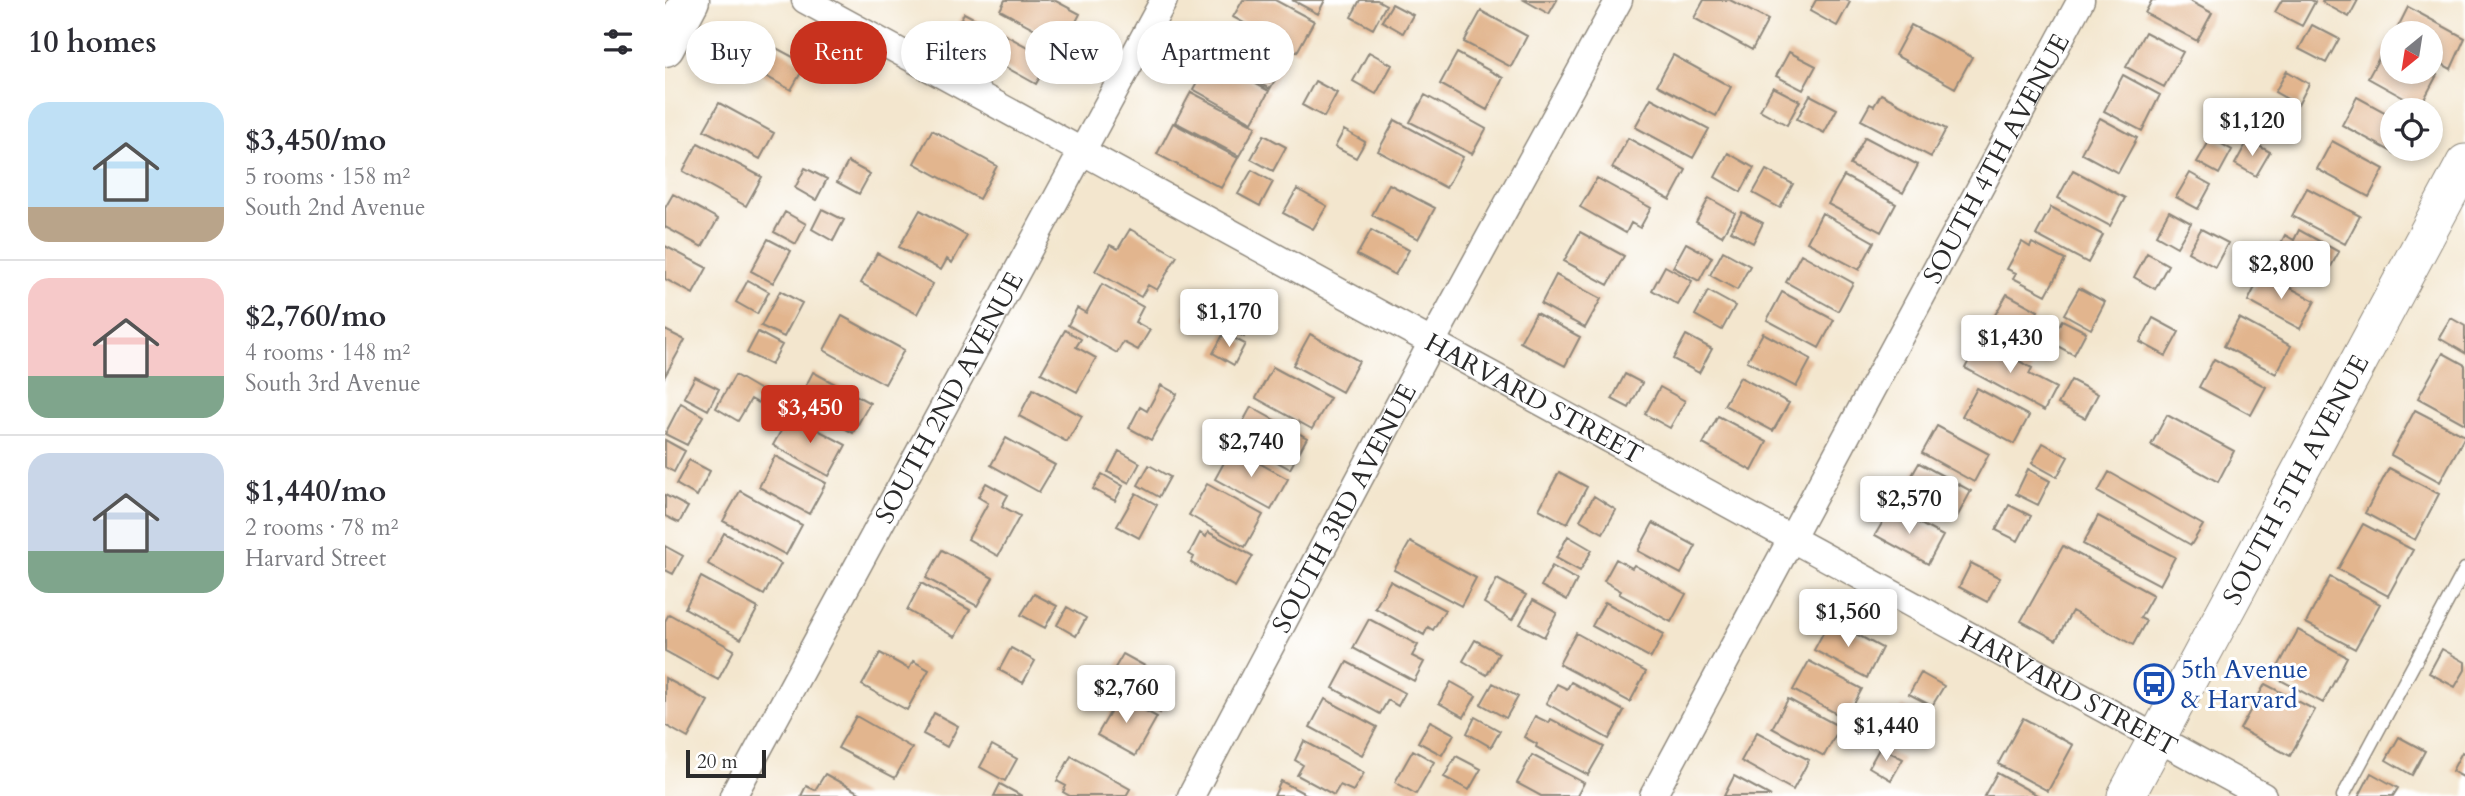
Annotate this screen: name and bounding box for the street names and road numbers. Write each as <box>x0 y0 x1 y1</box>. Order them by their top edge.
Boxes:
street label: SOUTH 4TH AVENUE <box>1915 28 2078 290</box>
street label: SOUTH 2ND AVENUE <box>867 266 1031 530</box>
street label: HARVARD STREET <box>1419 325 1649 472</box>
street label: SOUTH 5TH AVENUE <box>2215 349 2377 611</box>
street label: SOUTH 3RD AVENUE <box>1264 378 1425 639</box>
street label: HARVARD STREET <box>1954 617 2184 764</box>

